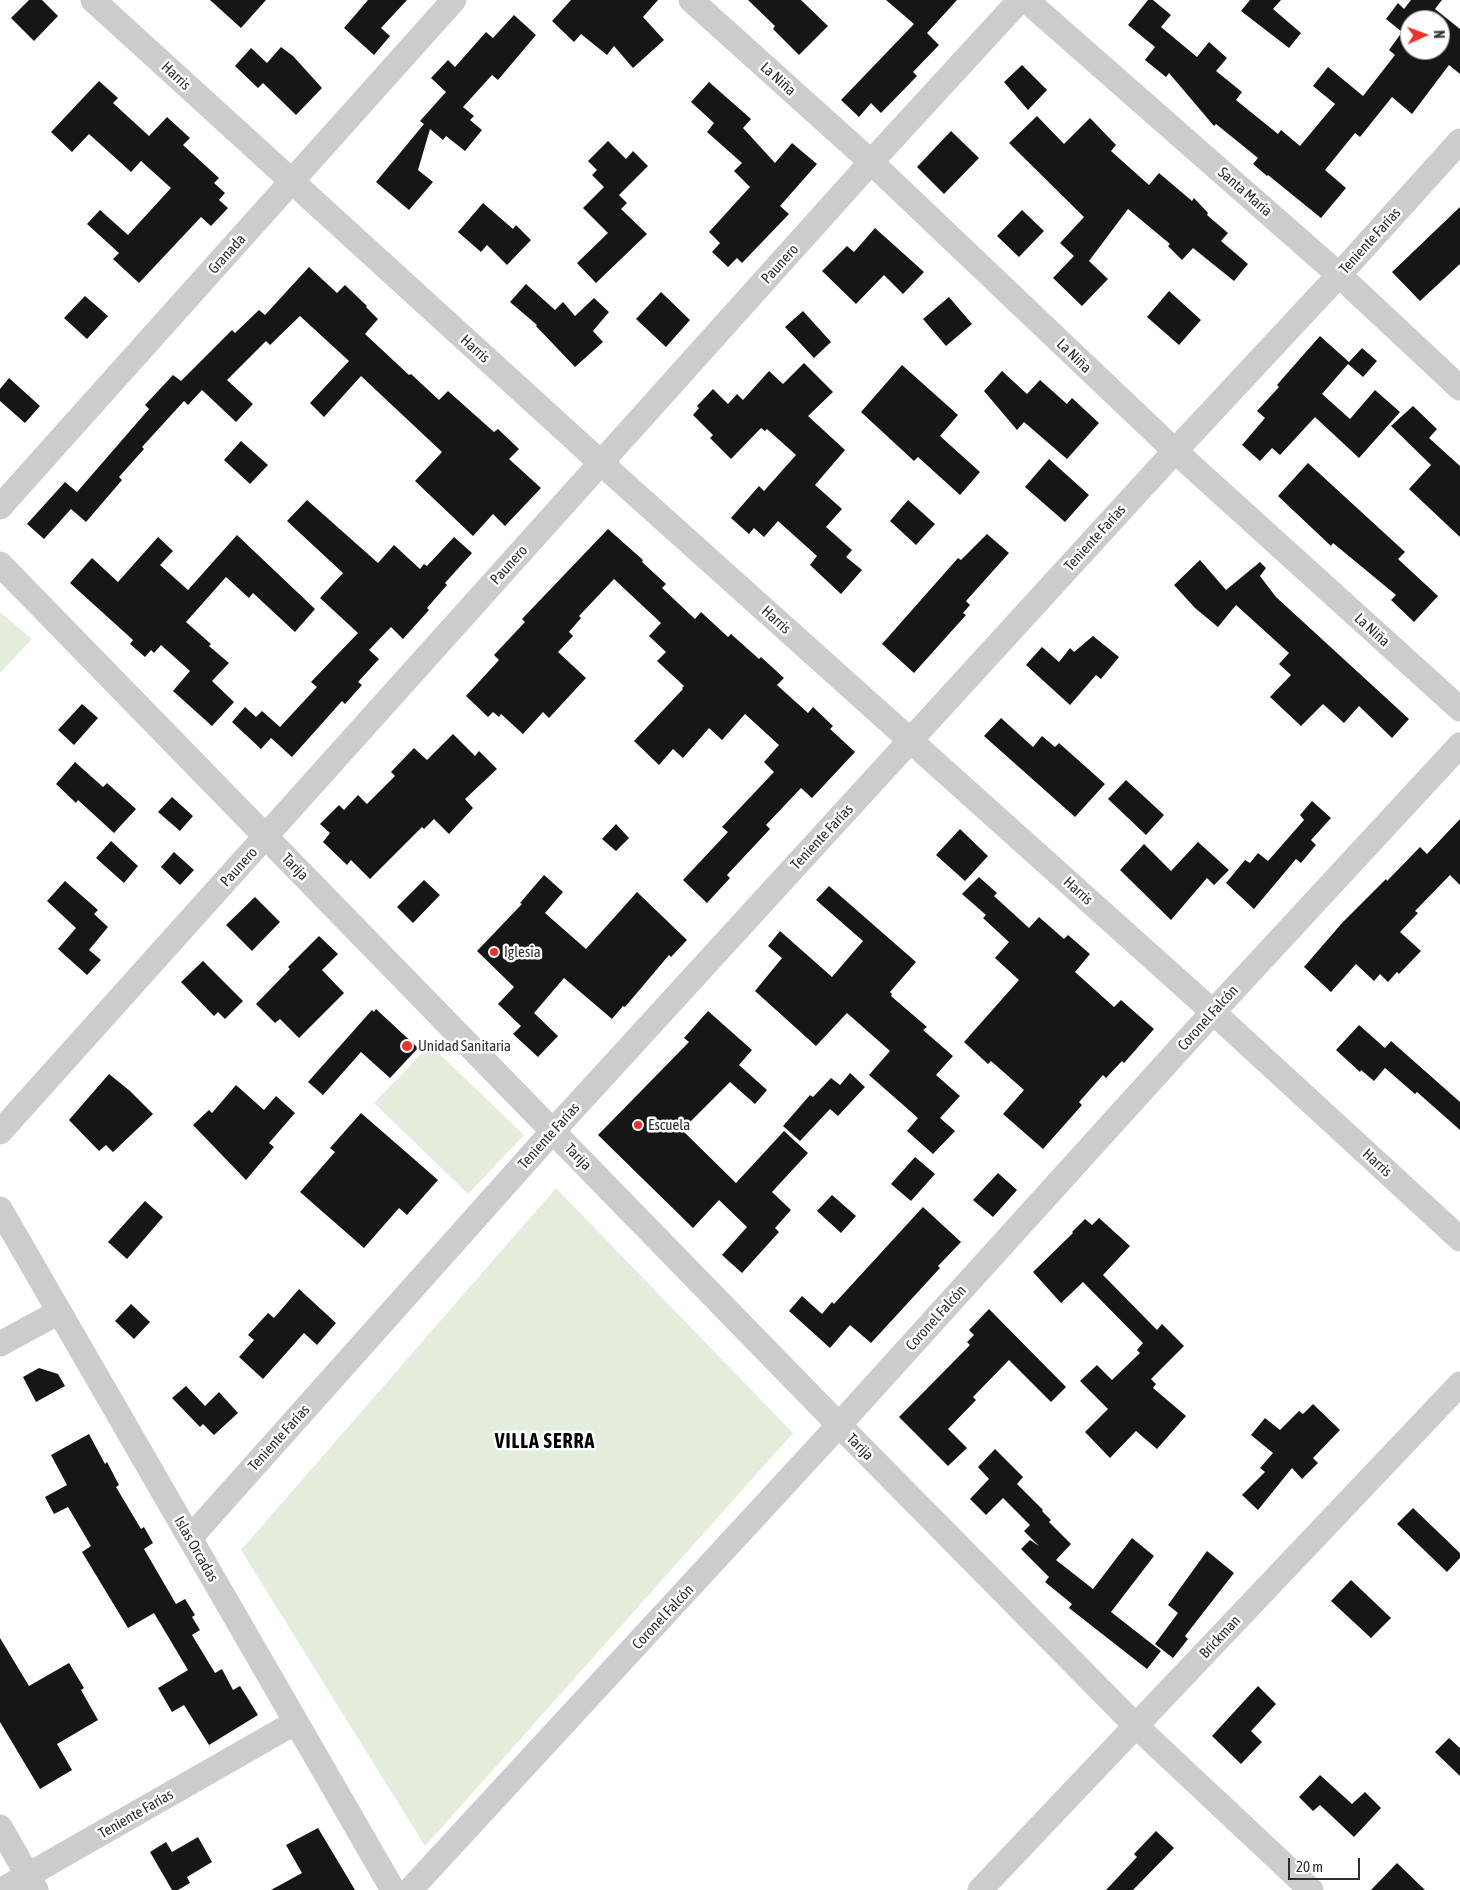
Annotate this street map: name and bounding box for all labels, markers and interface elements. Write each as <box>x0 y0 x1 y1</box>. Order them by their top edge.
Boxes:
north arrow <box>1400 10 1450 60</box>
text: N <box>1431 30 1447 39</box>
street label: Harris <box>158 58 194 94</box>
street label: La Niña <box>757 58 799 100</box>
street label: Santa María <box>1214 164 1276 220</box>
street label: Teniente Farías <box>1335 204 1405 278</box>
street label: Granada <box>204 230 250 278</box>
street label: Paunero <box>758 241 802 287</box>
street label: Harris <box>457 331 493 367</box>
street label: La Niña <box>1053 335 1095 377</box>
street label: Teniente Farías <box>1060 501 1130 575</box>
street label: Paunero <box>487 542 531 588</box>
street label: Harris <box>758 602 794 638</box>
street label: La Niña <box>1351 609 1393 651</box>
street label: Teniente Farías <box>787 800 857 874</box>
street label: Paunero <box>217 844 261 890</box>
street label: Tarija <box>278 850 312 884</box>
street label: Harris <box>1060 873 1096 909</box>
place label: Iglesia <box>504 943 541 961</box>
marker: Iglesia <box>488 946 500 958</box>
street label: Coronel Falcón <box>1174 982 1242 1054</box>
place label: Unidad Sanitaria <box>418 1037 511 1055</box>
marker: Unidad Sanitaria <box>400 1039 414 1053</box>
street label: Teniente Farías <box>514 1099 584 1173</box>
place label: Escuela <box>648 1116 690 1134</box>
marker: Escuela <box>632 1119 644 1131</box>
street label: Tarija <box>561 1140 595 1174</box>
street label: Harris <box>1359 1145 1395 1181</box>
street label: Coronel Falcón <box>902 1282 970 1354</box>
street label: Teniente Farías <box>244 1401 314 1475</box>
district label: VILLA SERRA <box>493 1430 597 1454</box>
street label: Tarija <box>843 1430 877 1464</box>
street label: Islas Orcadas <box>170 1513 222 1585</box>
street label: Coronel Falcón <box>629 1581 697 1653</box>
street label: Brickman <box>1196 1612 1244 1662</box>
street label: Teniente Farías <box>95 1785 177 1843</box>
scale bar <box>1290 1848 1362 1880</box>
text: 20 m <box>1296 1858 1323 1875</box>

